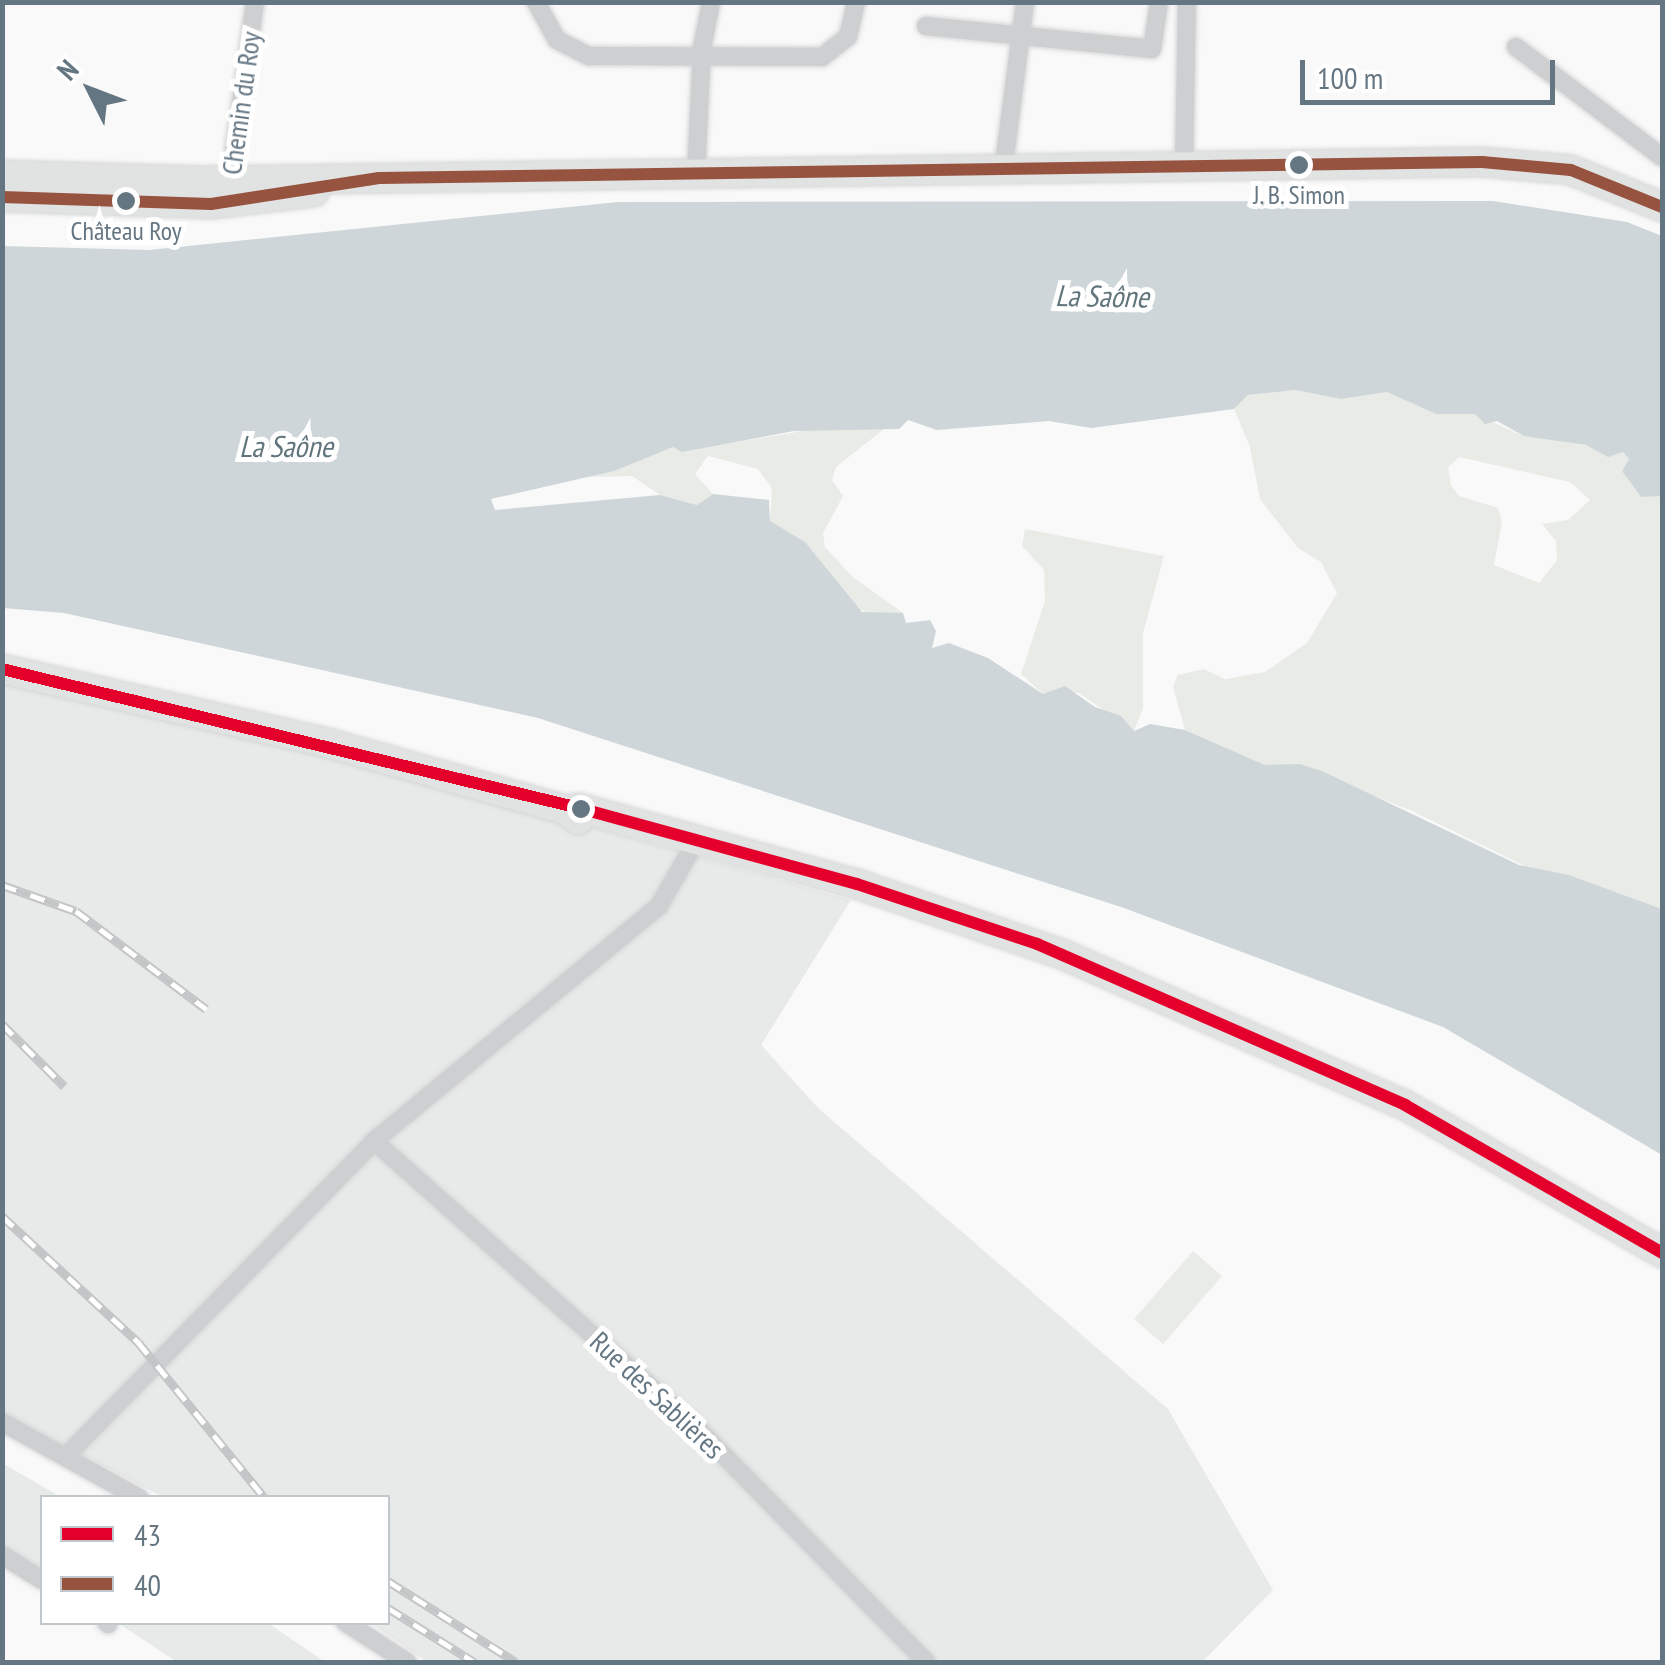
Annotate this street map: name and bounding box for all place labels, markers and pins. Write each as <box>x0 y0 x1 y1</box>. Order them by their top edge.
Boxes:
marker: J. B. Simon <box>1289 155 1309 175</box>
place label: J. B. Simon <box>1251 179 1347 211</box>
marker: Château Roy <box>116 191 136 211</box>
place label: Château Roy <box>71 215 181 247</box>
unlabelled marker <box>571 799 591 819</box>

